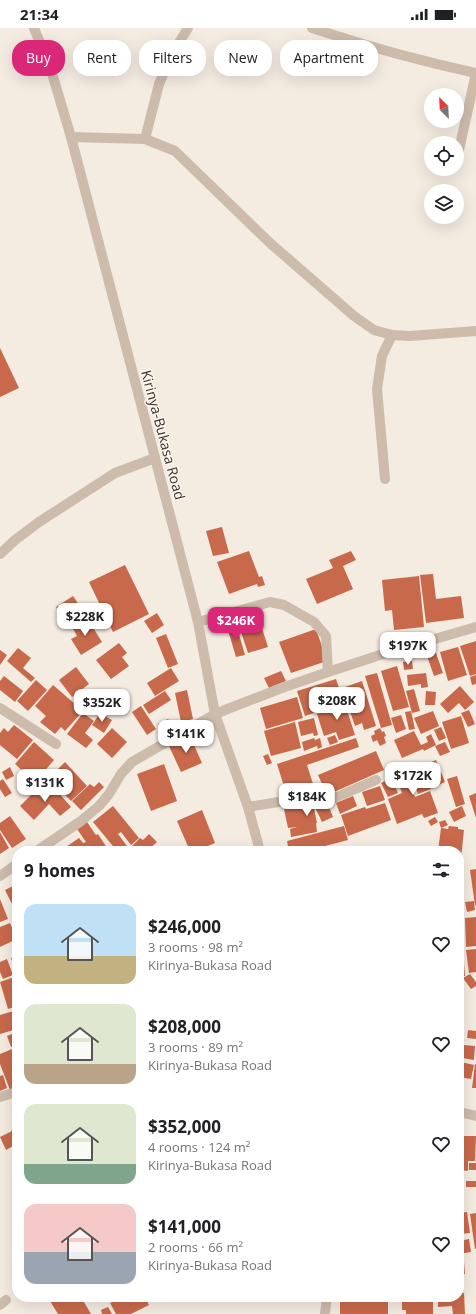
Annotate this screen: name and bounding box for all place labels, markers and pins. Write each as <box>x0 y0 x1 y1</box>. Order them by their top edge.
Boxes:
pin: $228K <box>57 603 113 637</box>
pin: $246K <box>208 607 264 641</box>
pin: $197K <box>380 632 436 666</box>
pin: $208K <box>309 687 365 721</box>
pin: $352K <box>74 689 130 723</box>
pin: $141K <box>158 720 214 754</box>
pin: $172K <box>385 762 441 796</box>
pin: $131K <box>17 769 73 803</box>
pin: $184K <box>279 783 335 817</box>

